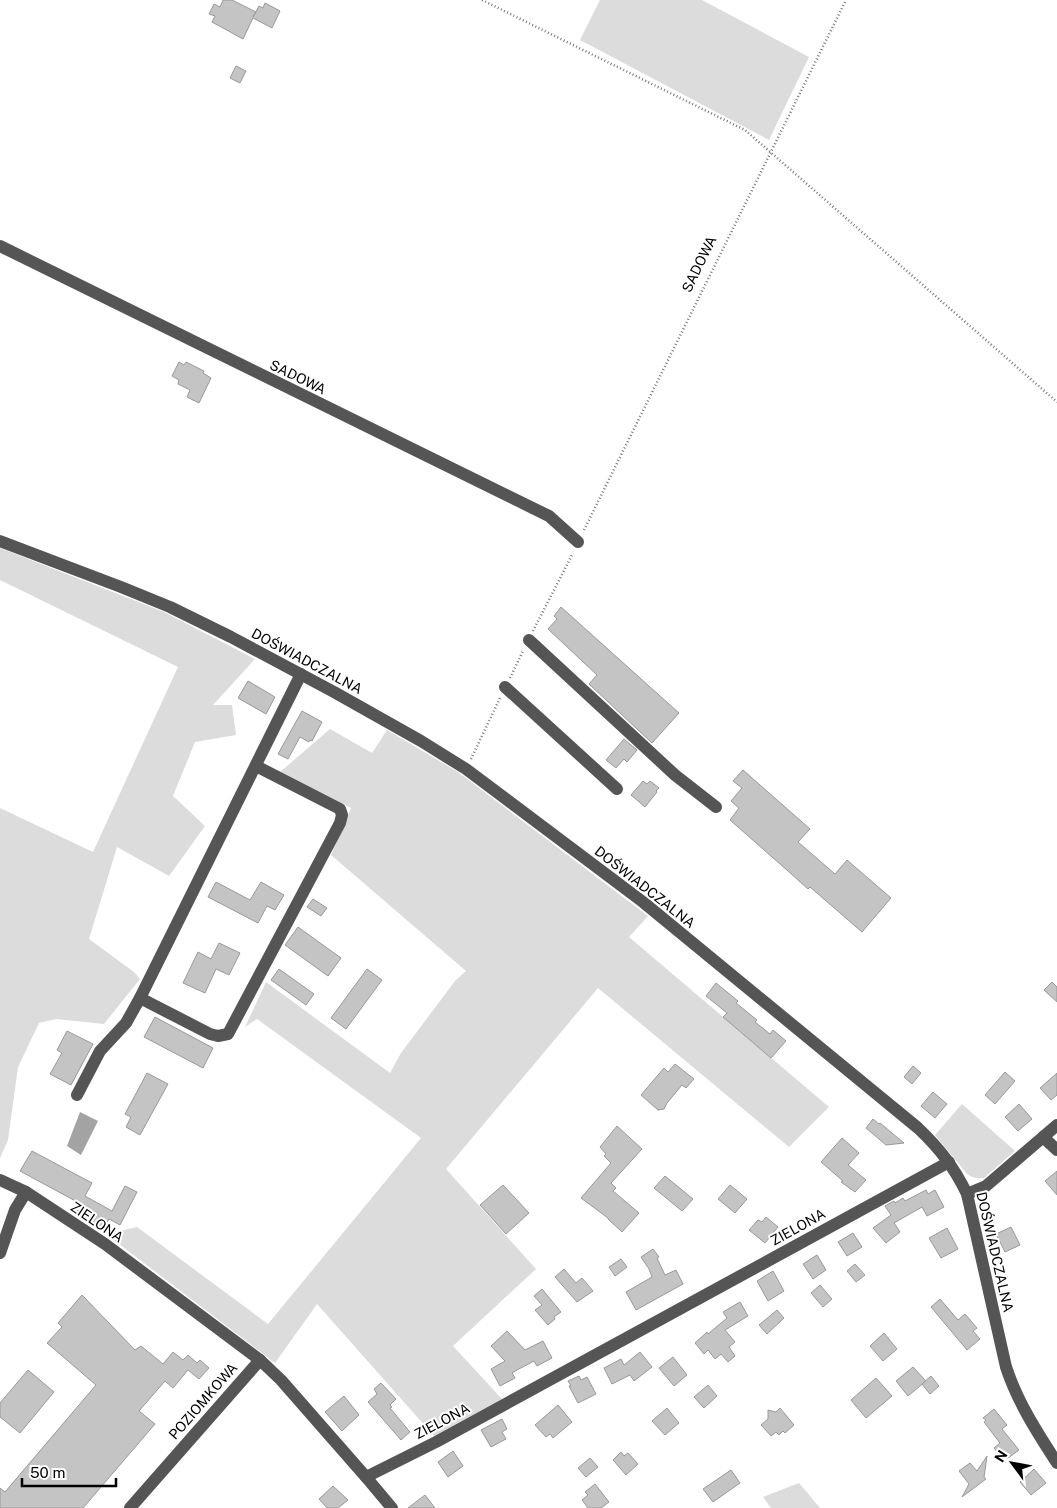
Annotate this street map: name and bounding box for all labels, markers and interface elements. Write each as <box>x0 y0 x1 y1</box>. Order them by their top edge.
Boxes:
street label: SADOWA <box>679 233 719 295</box>
street label: SADOWA <box>267 357 329 397</box>
street label: DOŚWIADCZALNA <box>249 623 366 697</box>
street label: DOŚWIADCZALNA <box>592 841 700 931</box>
street label: DOŚWIADCZALNA <box>973 1190 1019 1314</box>
street label: ZIELONA <box>68 1199 126 1246</box>
street label: ZIELONA <box>768 1205 828 1249</box>
street label: POZIOMKOWA <box>166 1360 240 1442</box>
street label: ZIELONA <box>412 1400 472 1442</box>
north arrow <box>987 1438 1037 1488</box>
text: N <box>991 1447 1011 1465</box>
scale bar <box>22 1456 116 1488</box>
text: 50 m <box>30 1464 65 1481</box>

